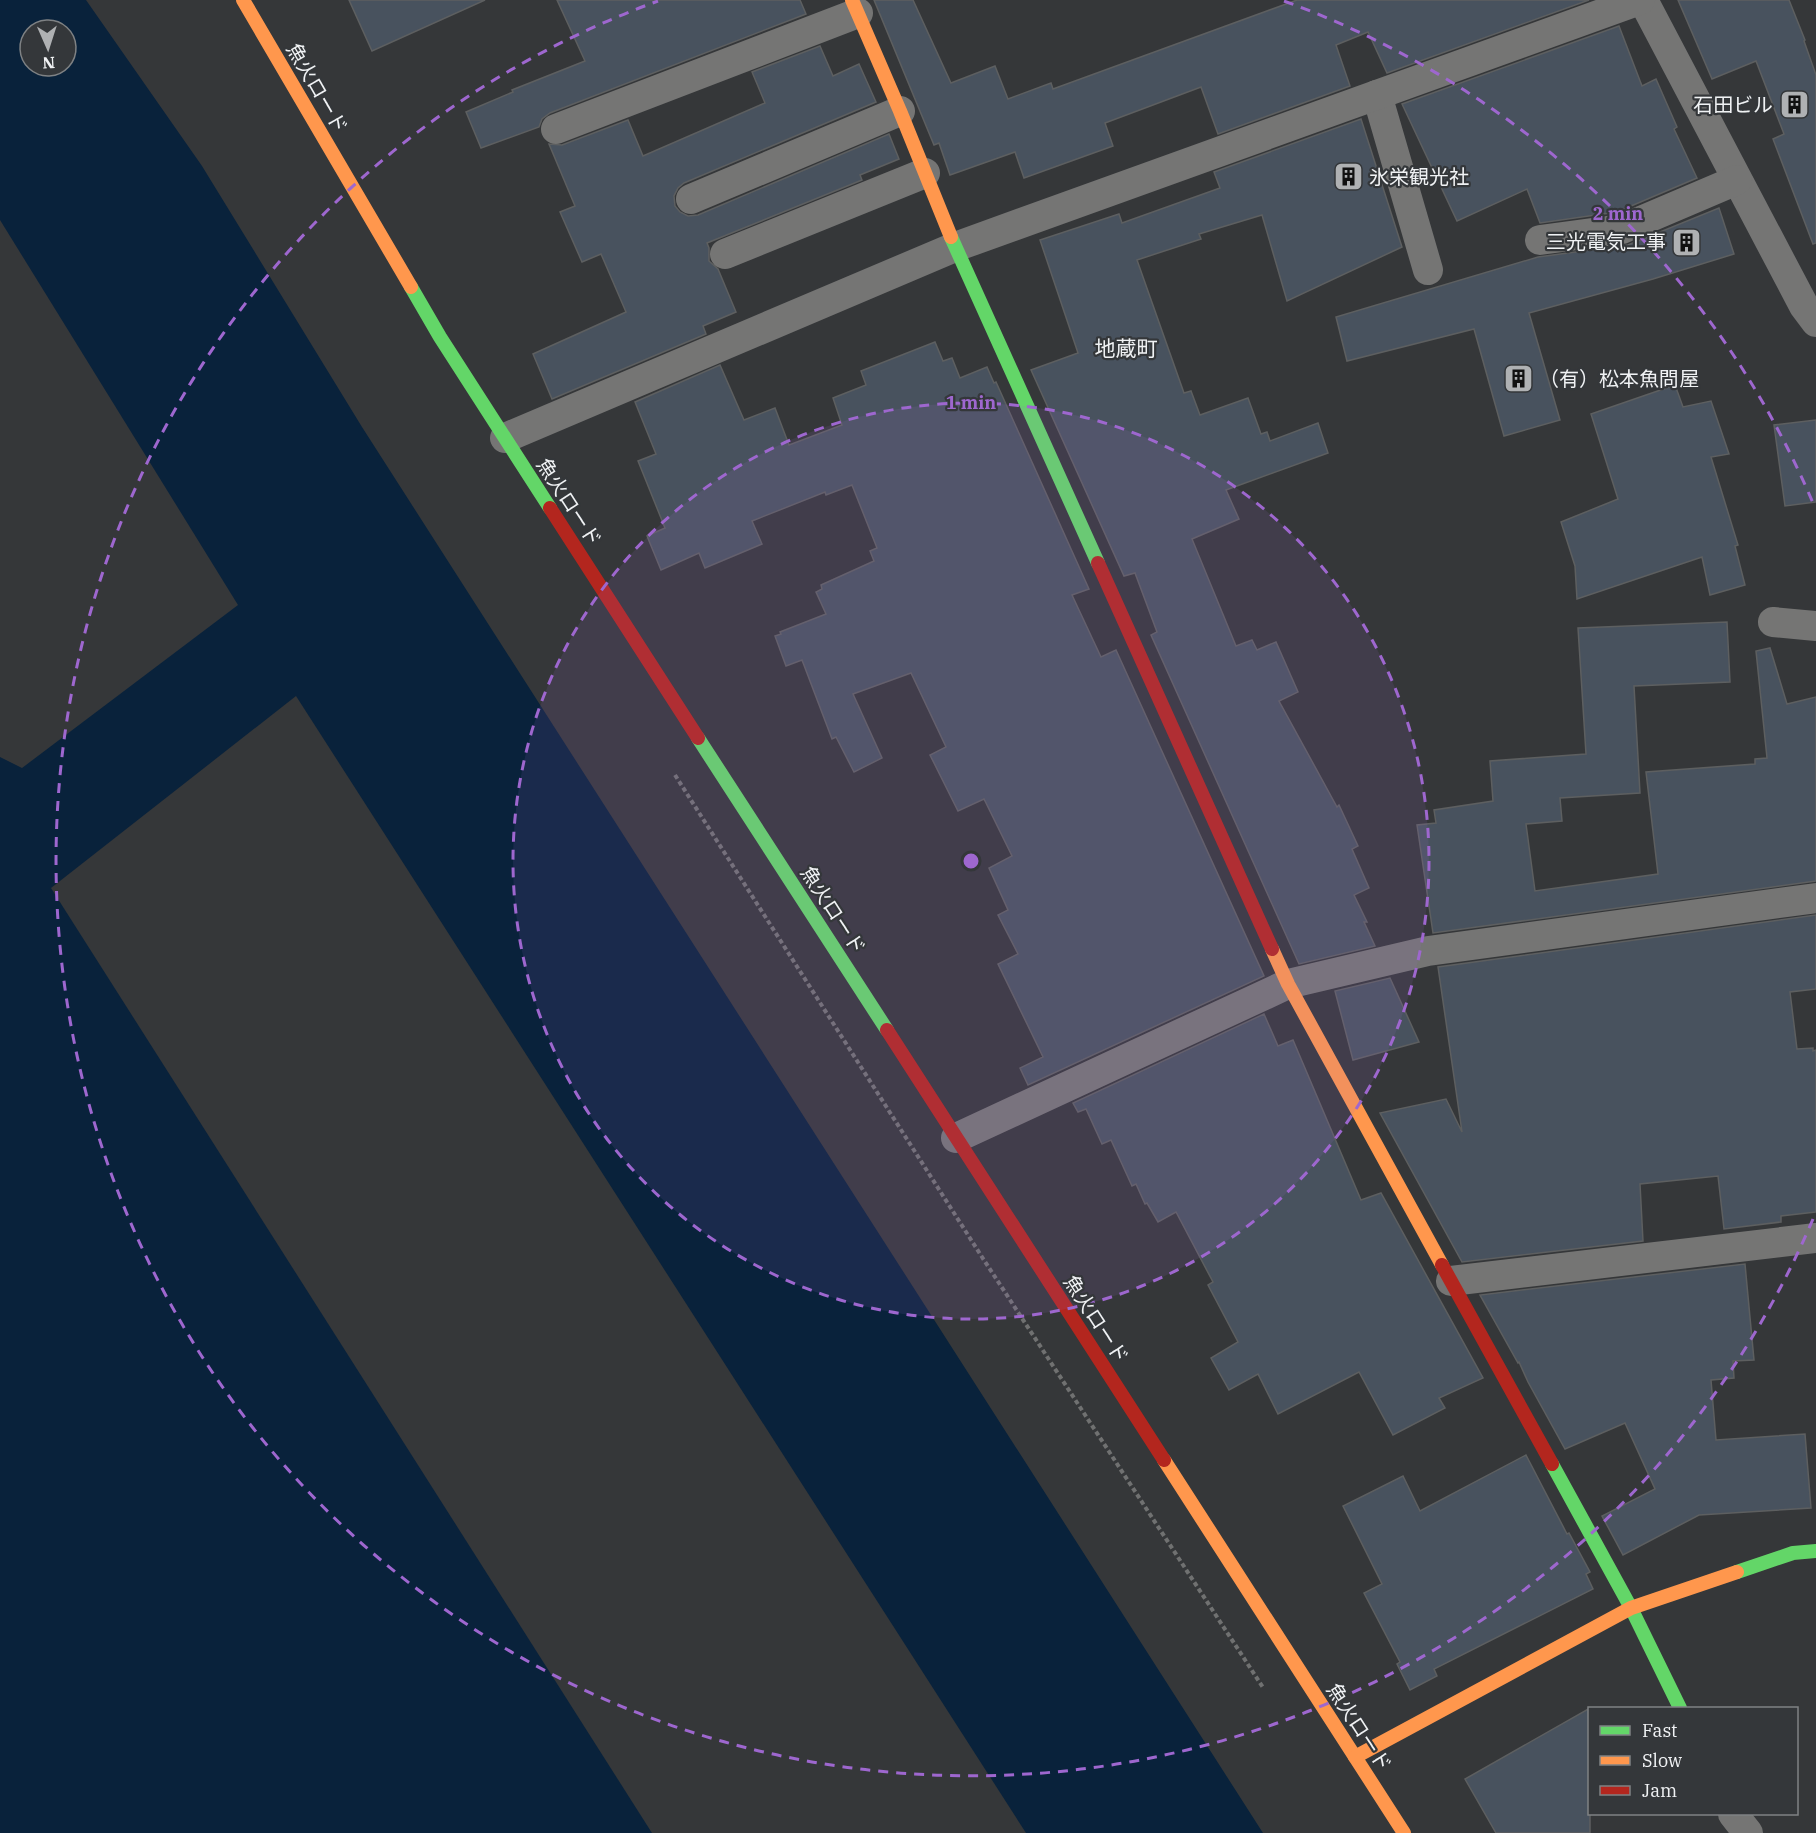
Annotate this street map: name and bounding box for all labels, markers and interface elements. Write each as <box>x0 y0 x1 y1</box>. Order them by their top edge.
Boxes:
north arrow <box>18 18 78 78</box>
street label: 魚火ロード <box>281 38 354 138</box>
text: N <box>42 53 56 73</box>
building icon: 石田ビル <box>1778 89 1810 121</box>
place label: 石田ビル <box>1693 91 1773 118</box>
building icon: 氷栄観光社 <box>1332 161 1364 193</box>
place label: 氷栄観光社 <box>1369 163 1469 190</box>
text: 2 min <box>1593 202 1643 225</box>
building icon: 三光電気工事 <box>1671 226 1703 258</box>
place label: 三光電気工事 <box>1546 228 1666 255</box>
district label: 地蔵町 <box>1095 334 1158 362</box>
building icon: （有）松本魚問屋 <box>1502 363 1534 395</box>
place label: （有）松本魚問屋 <box>1539 365 1699 392</box>
text: 1 min <box>946 391 996 414</box>
street label: 魚火ロード <box>531 452 608 551</box>
centre of rings <box>961 851 981 871</box>
street label: 魚火ロード <box>795 860 872 959</box>
street label: 魚火ロード <box>1058 1269 1135 1368</box>
street label: 魚火ロード <box>1321 1677 1398 1776</box>
legend <box>1588 1707 1798 1815</box>
text: Fast <box>1642 1719 1677 1742</box>
text: Slow <box>1642 1749 1682 1772</box>
text: Jam <box>1642 1779 1677 1802</box>

